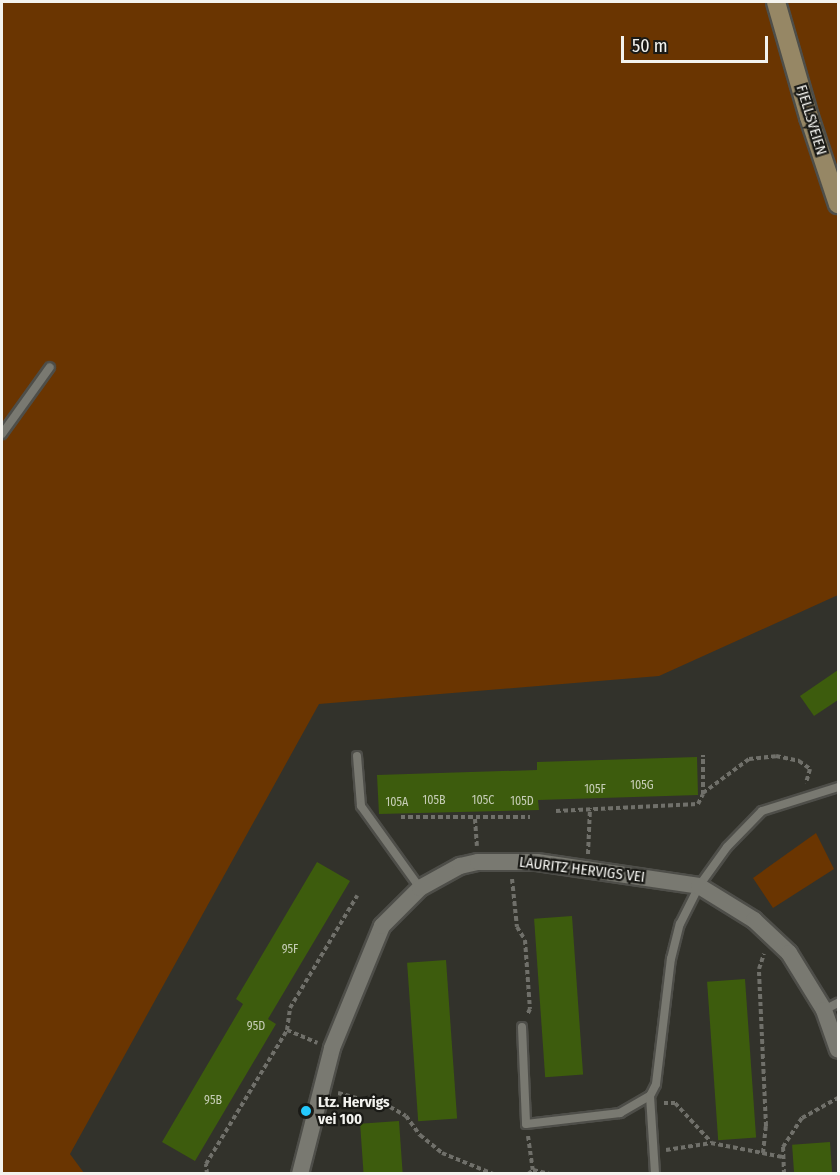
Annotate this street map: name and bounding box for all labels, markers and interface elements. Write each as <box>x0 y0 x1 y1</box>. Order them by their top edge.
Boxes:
scale bar <box>624 24 771 62</box>
text: 50 m <box>632 35 668 57</box>
street label: FJELLSVEIEN <box>792 83 830 157</box>
house number: 105G <box>630 779 654 793</box>
house number: 105F <box>584 783 606 797</box>
house number: 105B <box>422 794 446 808</box>
house number: 105C <box>472 794 494 808</box>
house number: 105D <box>510 795 534 809</box>
house number: 105A <box>386 796 408 810</box>
street label: LAURITZ HERVIGS VEI <box>518 853 646 887</box>
house number: 95F <box>282 943 298 957</box>
house number: 95D <box>247 1020 265 1034</box>
place label: Ltz. Hervigs vei 100 <box>318 1093 390 1128</box>
house number: 95B <box>204 1094 222 1108</box>
marker: Ltz. Hervigs vei 100 <box>299 1104 313 1118</box>

